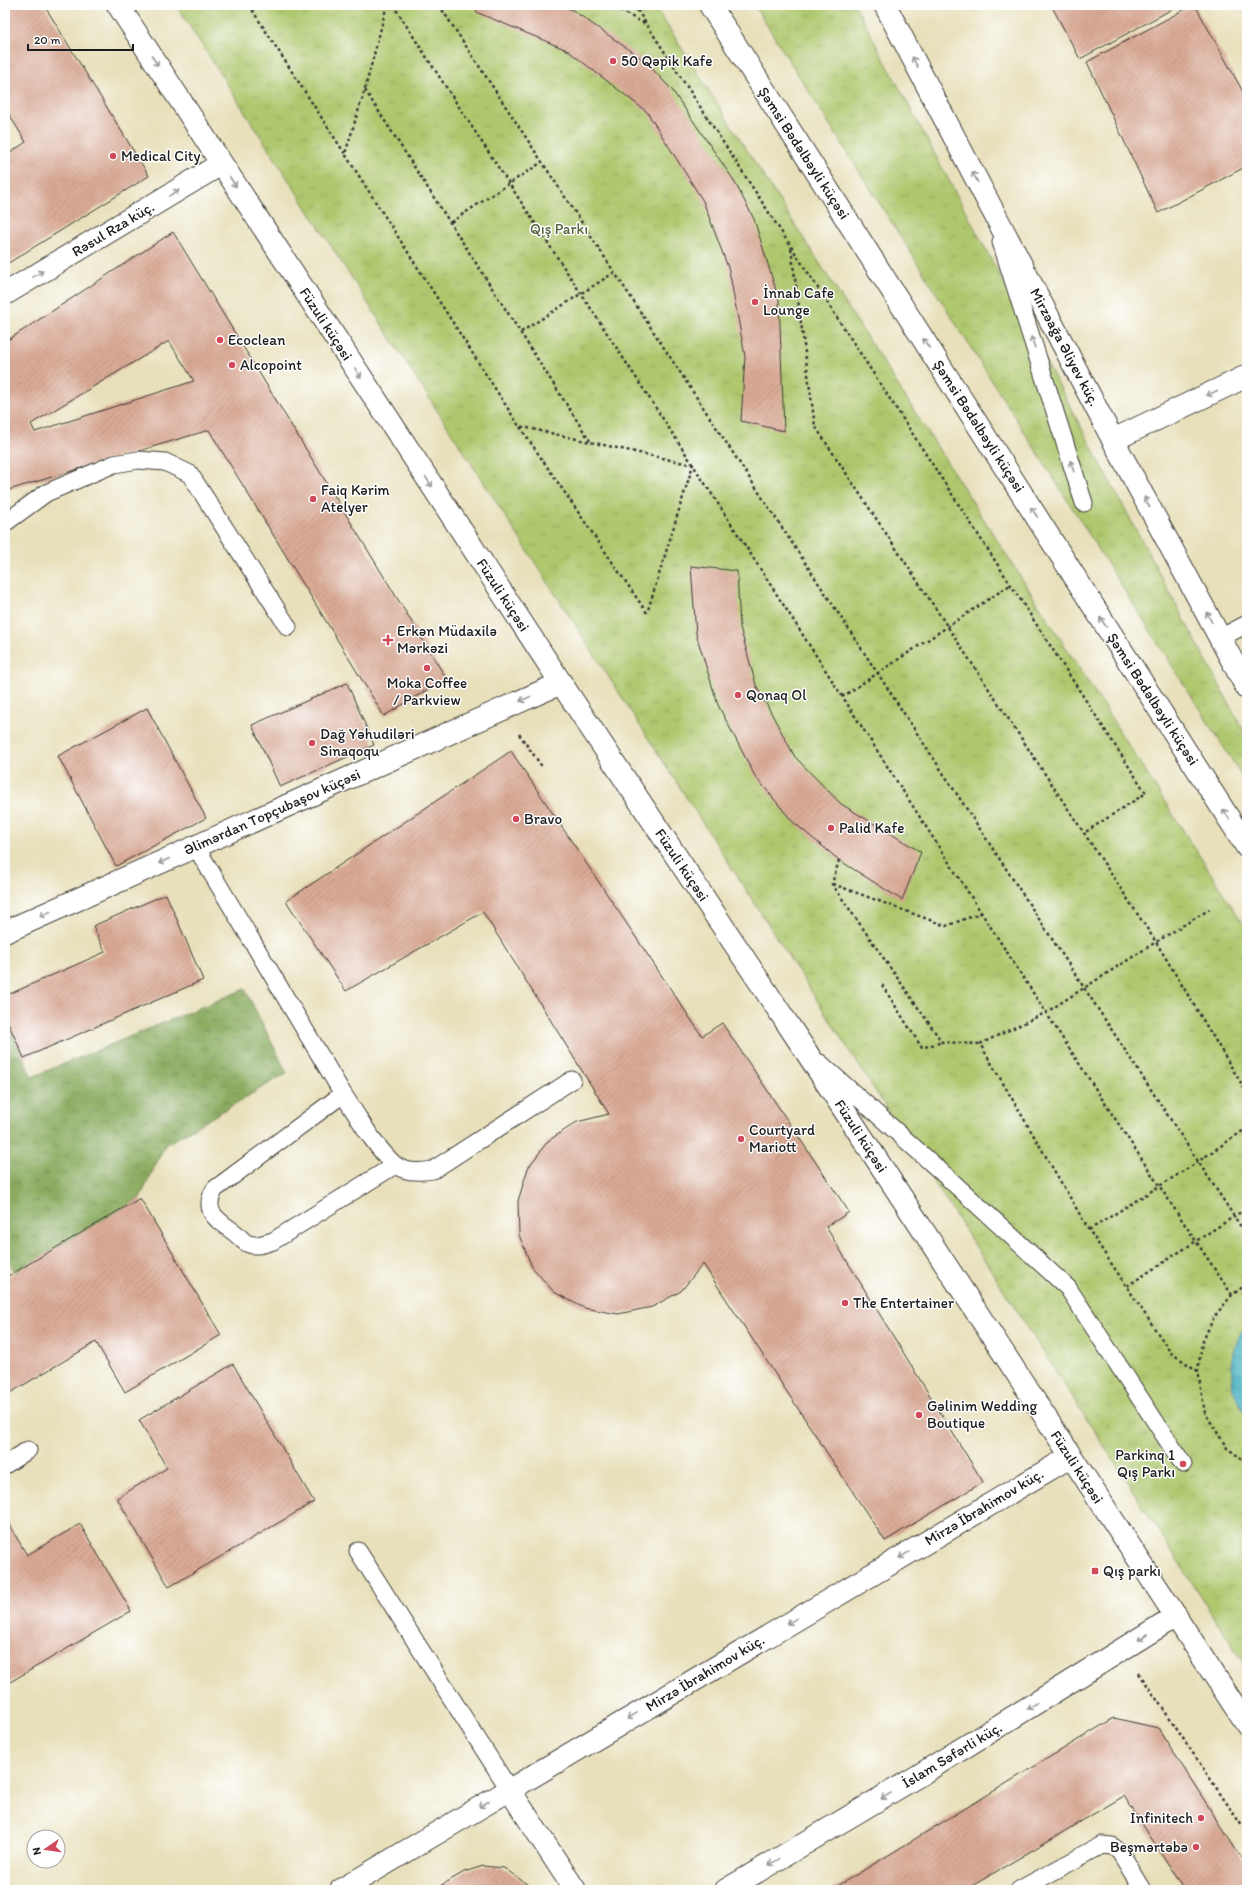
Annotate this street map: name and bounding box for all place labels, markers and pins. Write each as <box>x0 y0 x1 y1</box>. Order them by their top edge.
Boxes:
place label: 50 Qəpik Kafe <box>621 52 713 70</box>
marker: 50 Qəpik Kafe <box>608 56 618 66</box>
place label: Medical City <box>121 147 200 165</box>
marker: Medical City <box>108 151 118 161</box>
place label: İnnab Cafe Lounge <box>763 284 834 319</box>
marker: İnnab Cafe Lounge <box>750 297 760 307</box>
place label: Ecoclean <box>228 331 286 349</box>
marker: Ecoclean <box>215 335 225 345</box>
place label: Alcopoint <box>240 356 302 374</box>
marker: Alcopoint <box>227 360 237 370</box>
place label: Faiq Kərim Atelyer <box>321 481 390 516</box>
marker: Faiq Kərim Atelyer <box>308 494 318 504</box>
place label: Erkən Müdaxilə Mərkəzi <box>397 622 497 657</box>
marker: Erkən Müdaxilə Mərkəzi <box>382 634 394 646</box>
marker: Moka Coffee / Parkview <box>422 663 432 673</box>
place label: Moka Coffee / Parkview <box>387 674 467 709</box>
place label: Qonaq Ol <box>746 686 807 704</box>
marker: Qonaq Ol <box>733 690 743 700</box>
place label: Dağ Yəhudiləri Sinaqoqu <box>320 725 415 760</box>
marker: Dağ Yəhudiləri Sinaqoqu <box>307 738 317 748</box>
place label: Bravo <box>524 810 562 828</box>
marker: Bravo <box>511 814 521 824</box>
place label: Palid Kafe <box>839 819 904 837</box>
marker: Palid Kafe <box>826 823 836 833</box>
place label: Courtyard Mariott <box>749 1121 815 1156</box>
marker: Courtyard Mariott <box>736 1134 746 1144</box>
place label: The Entertainer <box>853 1294 954 1312</box>
marker: The Entertainer <box>840 1298 850 1308</box>
place label: Gəlinim Wedding Boutique <box>927 1397 1037 1432</box>
marker: Gəlinim Wedding Boutique <box>914 1410 924 1420</box>
place label: Parkinq 1 Qış Parkı <box>1115 1446 1175 1481</box>
marker: Parkinq 1 Qış Parkı <box>1178 1459 1188 1469</box>
place label: Qış parkı <box>1103 1562 1161 1580</box>
marker: Qış parkı <box>1090 1566 1100 1576</box>
place label: Infinitech <box>1130 1809 1193 1827</box>
marker: Infinitech <box>1196 1813 1206 1823</box>
place label: Beşmərtəbə <box>1110 1838 1188 1856</box>
marker: Beşmərtəbə <box>1191 1842 1201 1852</box>

